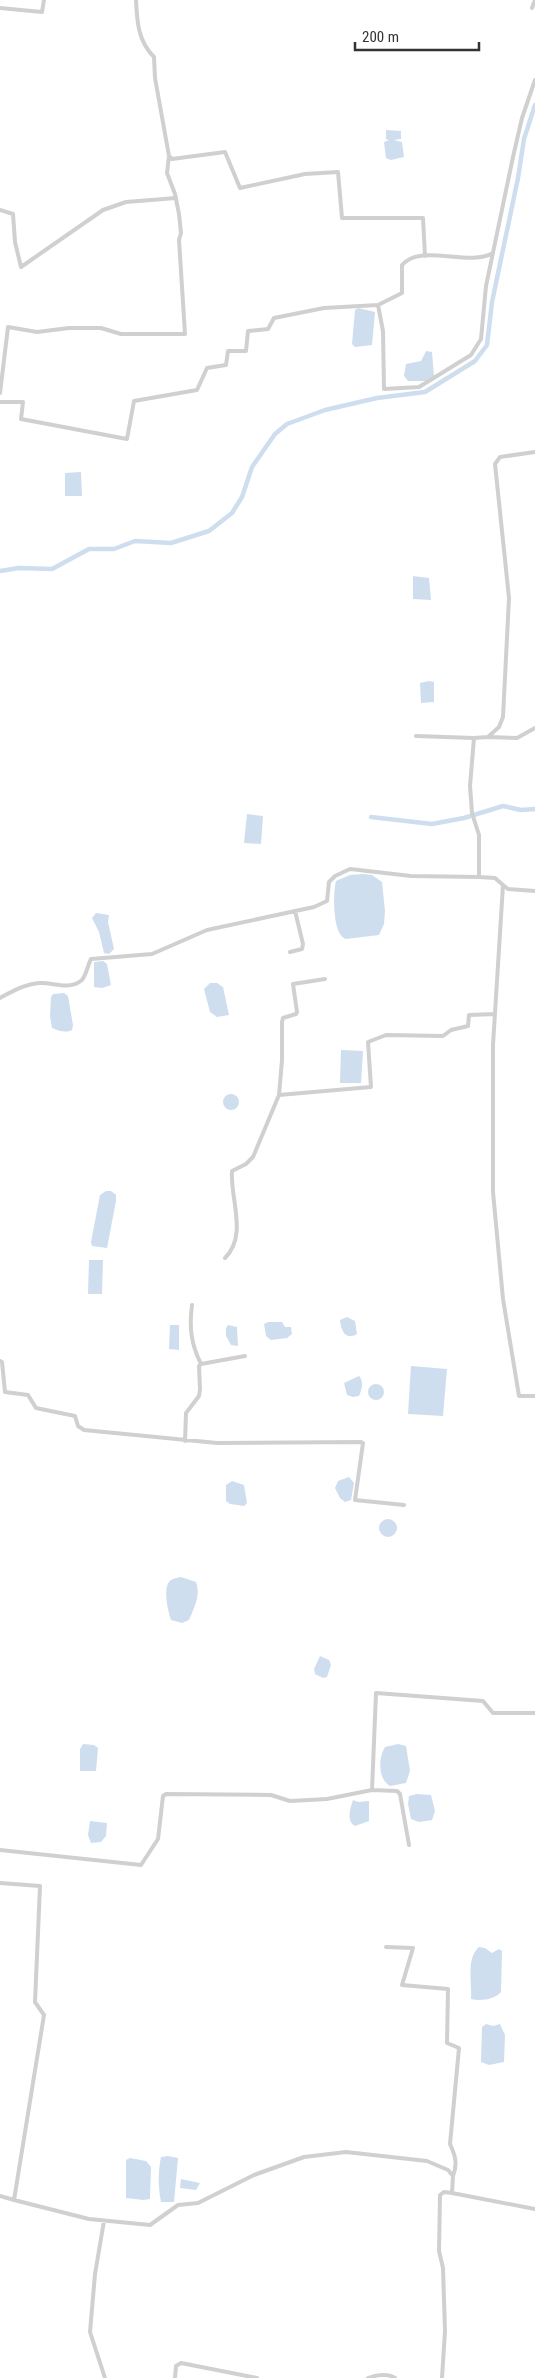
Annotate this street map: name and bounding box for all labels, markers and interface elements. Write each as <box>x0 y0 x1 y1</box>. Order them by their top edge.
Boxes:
scale bar <box>355 20 479 52</box>
text: 200 m <box>362 28 399 46</box>

